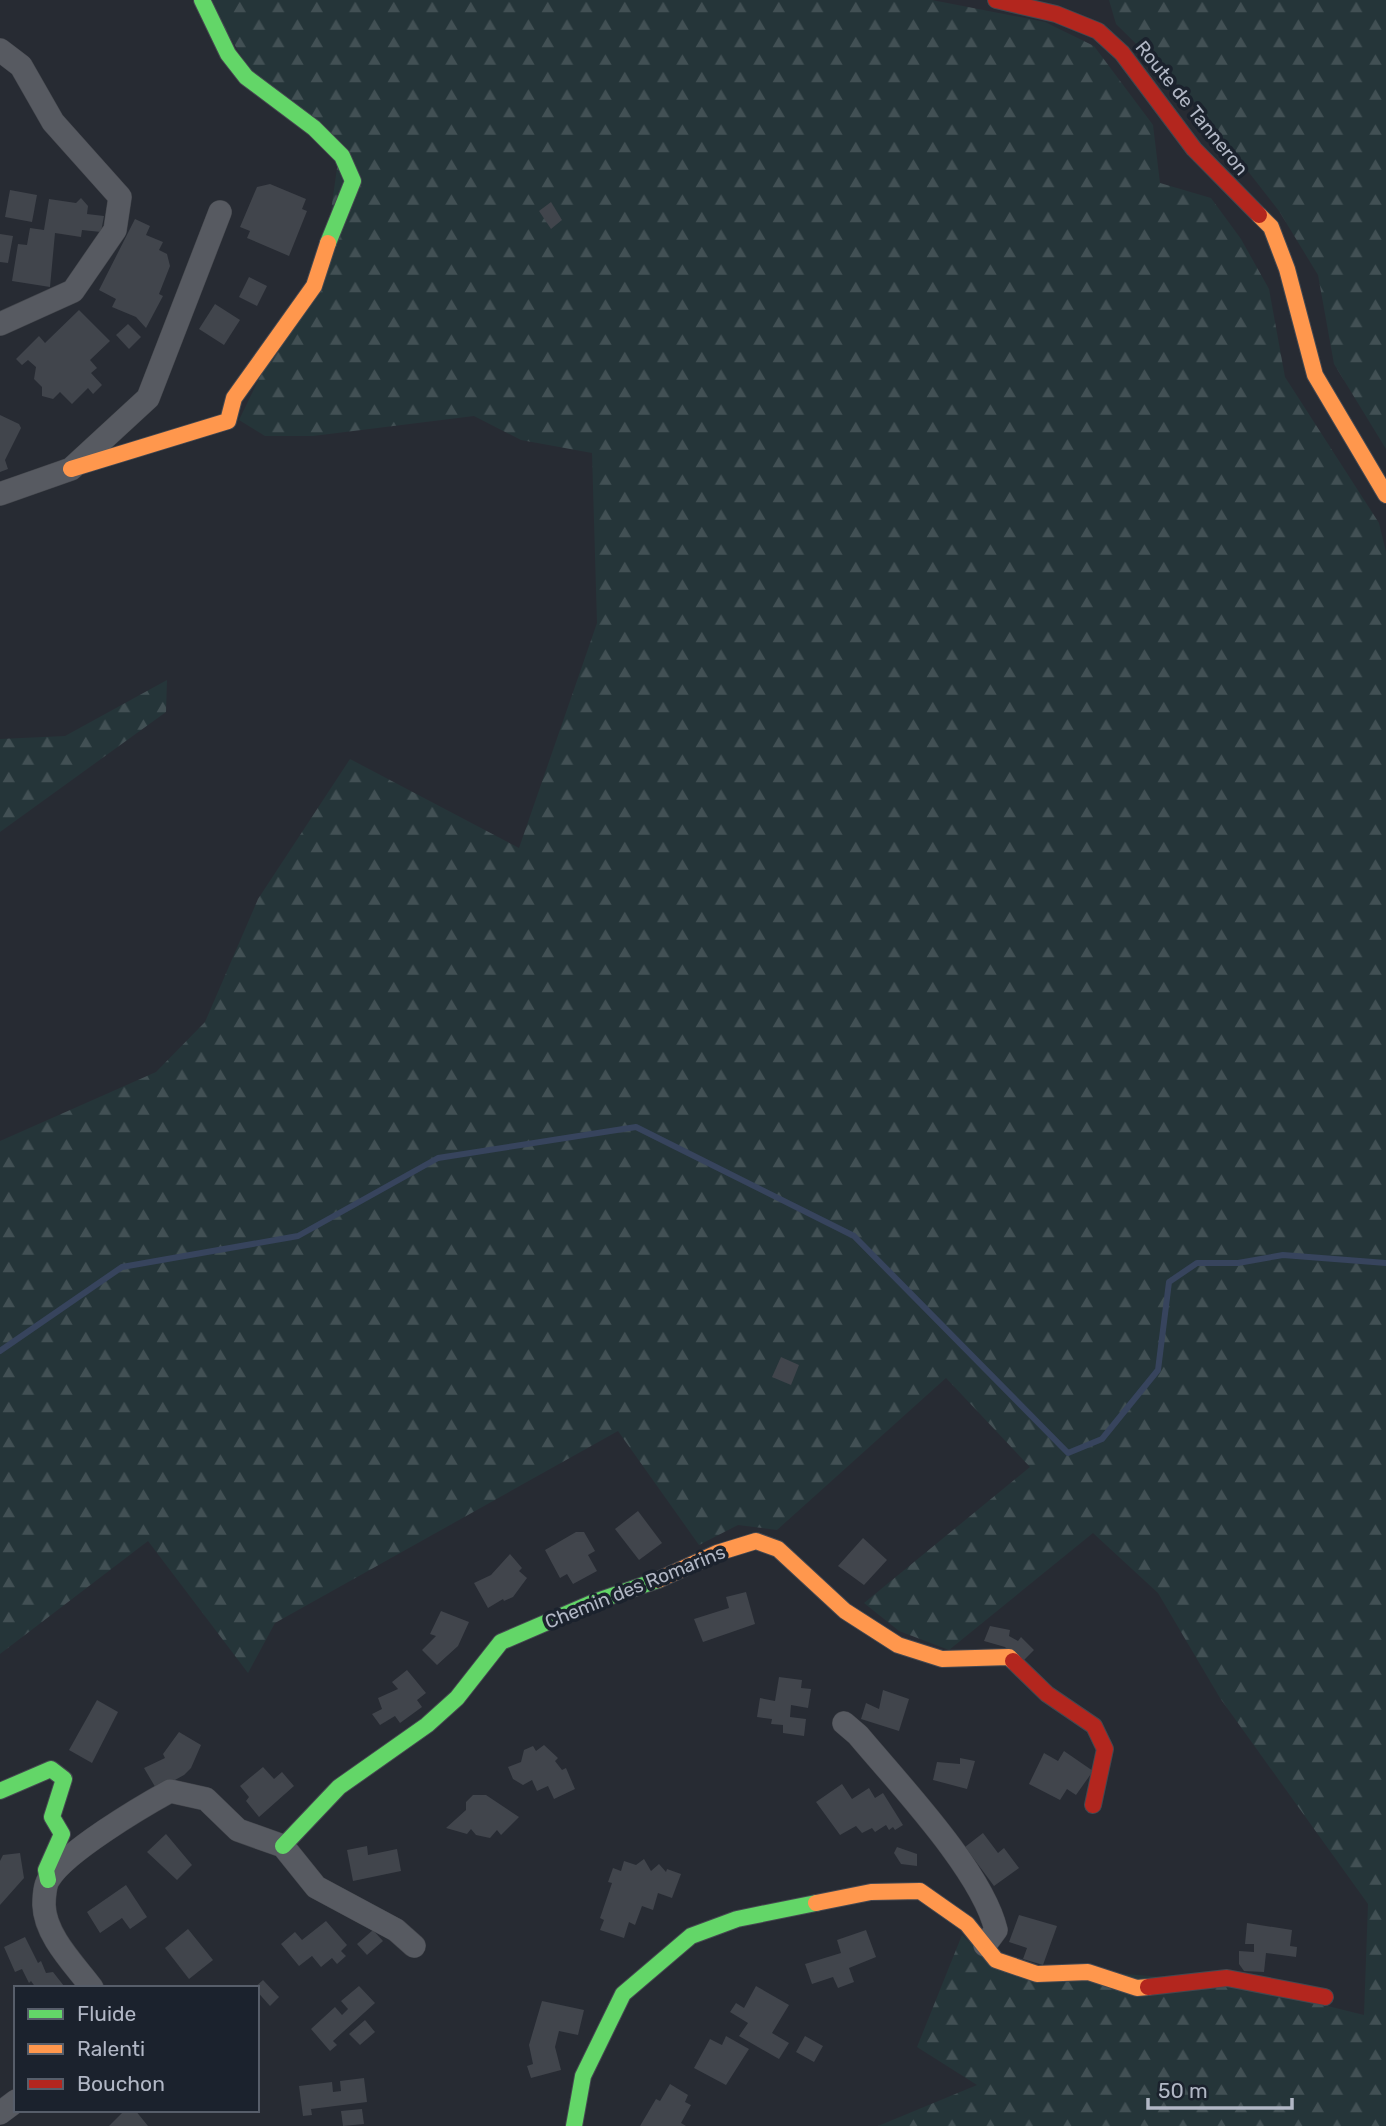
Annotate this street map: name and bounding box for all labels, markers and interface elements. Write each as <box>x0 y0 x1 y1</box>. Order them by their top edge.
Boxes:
street label: Route de Tanneron <box>1131 36 1253 180</box>
street label: Chemin des Romarins <box>541 1540 729 1634</box>
legend <box>14 1986 259 2112</box>
text: Fluide <box>77 2001 136 2026</box>
text: Ralenti <box>77 2036 145 2061</box>
scale bar <box>1148 2066 1292 2110</box>
text: Bouchon <box>77 2071 165 2096</box>
text: 50 m <box>1158 2078 1208 2103</box>

